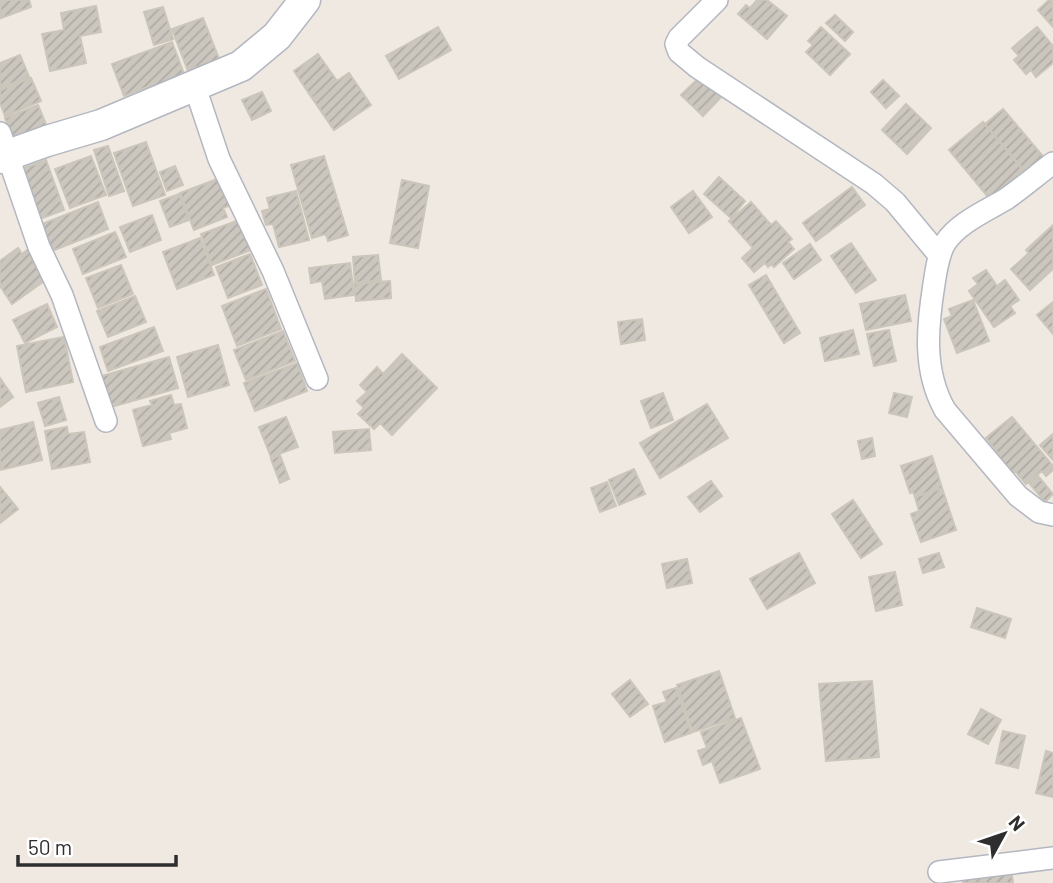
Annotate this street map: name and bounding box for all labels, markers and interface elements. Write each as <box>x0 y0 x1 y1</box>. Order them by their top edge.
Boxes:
north arrow <box>969 799 1039 869</box>
text: N <box>1005 811 1030 835</box>
scale bar <box>18 824 175 868</box>
text: 50 m <box>28 834 72 859</box>

